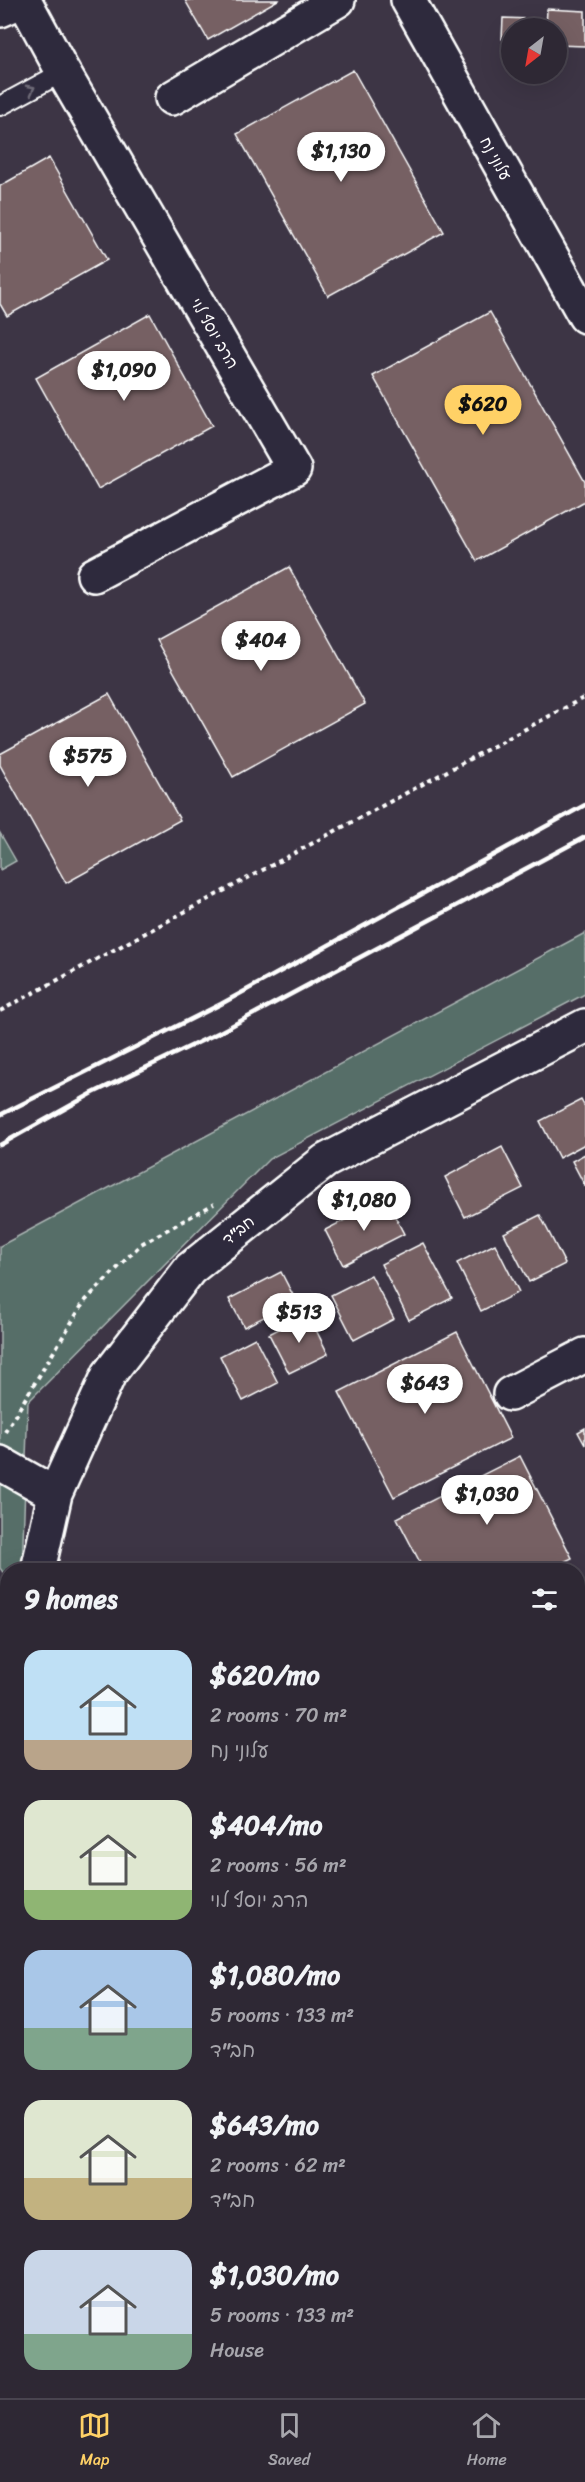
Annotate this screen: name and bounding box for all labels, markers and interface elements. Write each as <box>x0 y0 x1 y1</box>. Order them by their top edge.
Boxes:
north arrow <box>501 18 567 84</box>
map controls <box>501 18 567 84</box>
one-way arrow <box>25 85 36 96</box>
street label: עלוני נח <box>472 131 520 186</box>
pin: $1,130 <box>292 132 390 183</box>
text: $1,130 <box>311 134 371 169</box>
street label: הרב יוסף לוי <box>182 292 247 375</box>
pin: $1,090 <box>75 351 173 402</box>
text: $1,090 <box>92 353 156 388</box>
pin: $620 <box>447 385 519 436</box>
text: $620 <box>459 387 508 422</box>
pin: $404 <box>225 621 297 672</box>
text: $404 <box>235 623 287 658</box>
pin: $575 <box>52 737 124 788</box>
text: $575 <box>63 739 113 774</box>
pin: $1,080 <box>315 1181 413 1232</box>
text: $1,080 <box>332 1183 396 1218</box>
street label: חב"ד <box>215 1208 261 1253</box>
pin: $513 <box>263 1293 335 1344</box>
text: $513 <box>276 1295 322 1330</box>
pin: $643 <box>389 1364 461 1415</box>
text: $643 <box>401 1366 449 1401</box>
pin: $1,030 <box>438 1475 536 1526</box>
text: $1,030 <box>455 1477 519 1512</box>
text: 9 homes <box>24 1576 118 1622</box>
icon: filters <box>528 1583 561 1616</box>
text: $620/mo <box>210 1652 320 1698</box>
icon: home <box>72 1674 144 1746</box>
text: 2 rooms · 70 m² <box>210 1698 347 1733</box>
text: עלוני נח <box>210 1733 269 1768</box>
text: $404/mo <box>210 1802 323 1848</box>
icon: home <box>72 1824 144 1896</box>
text: 2 rooms · 56 m² <box>210 1848 347 1883</box>
text: הרב יוסף לוי <box>210 1883 308 1918</box>
text: $1,080/mo <box>210 1952 340 1998</box>
icon: home <box>72 1974 144 2046</box>
text: 5 rooms · 133 m² <box>210 1998 354 2033</box>
text: חב"ד <box>210 2033 255 2068</box>
text: $643/mo <box>210 2102 319 2148</box>
icon: home <box>72 2124 144 2196</box>
text: 2 rooms · 62 m² <box>210 2148 346 2183</box>
text: חב"ד <box>210 2183 255 2218</box>
text: $1,030/mo <box>210 2252 339 2298</box>
icon: home <box>72 2274 144 2346</box>
text: 5 rooms · 133 m² <box>210 2298 354 2333</box>
text: House <box>210 2333 264 2368</box>
tab: Map <box>78 2409 111 2474</box>
tab: Saved <box>268 2409 310 2474</box>
tab: Home <box>467 2409 507 2474</box>

